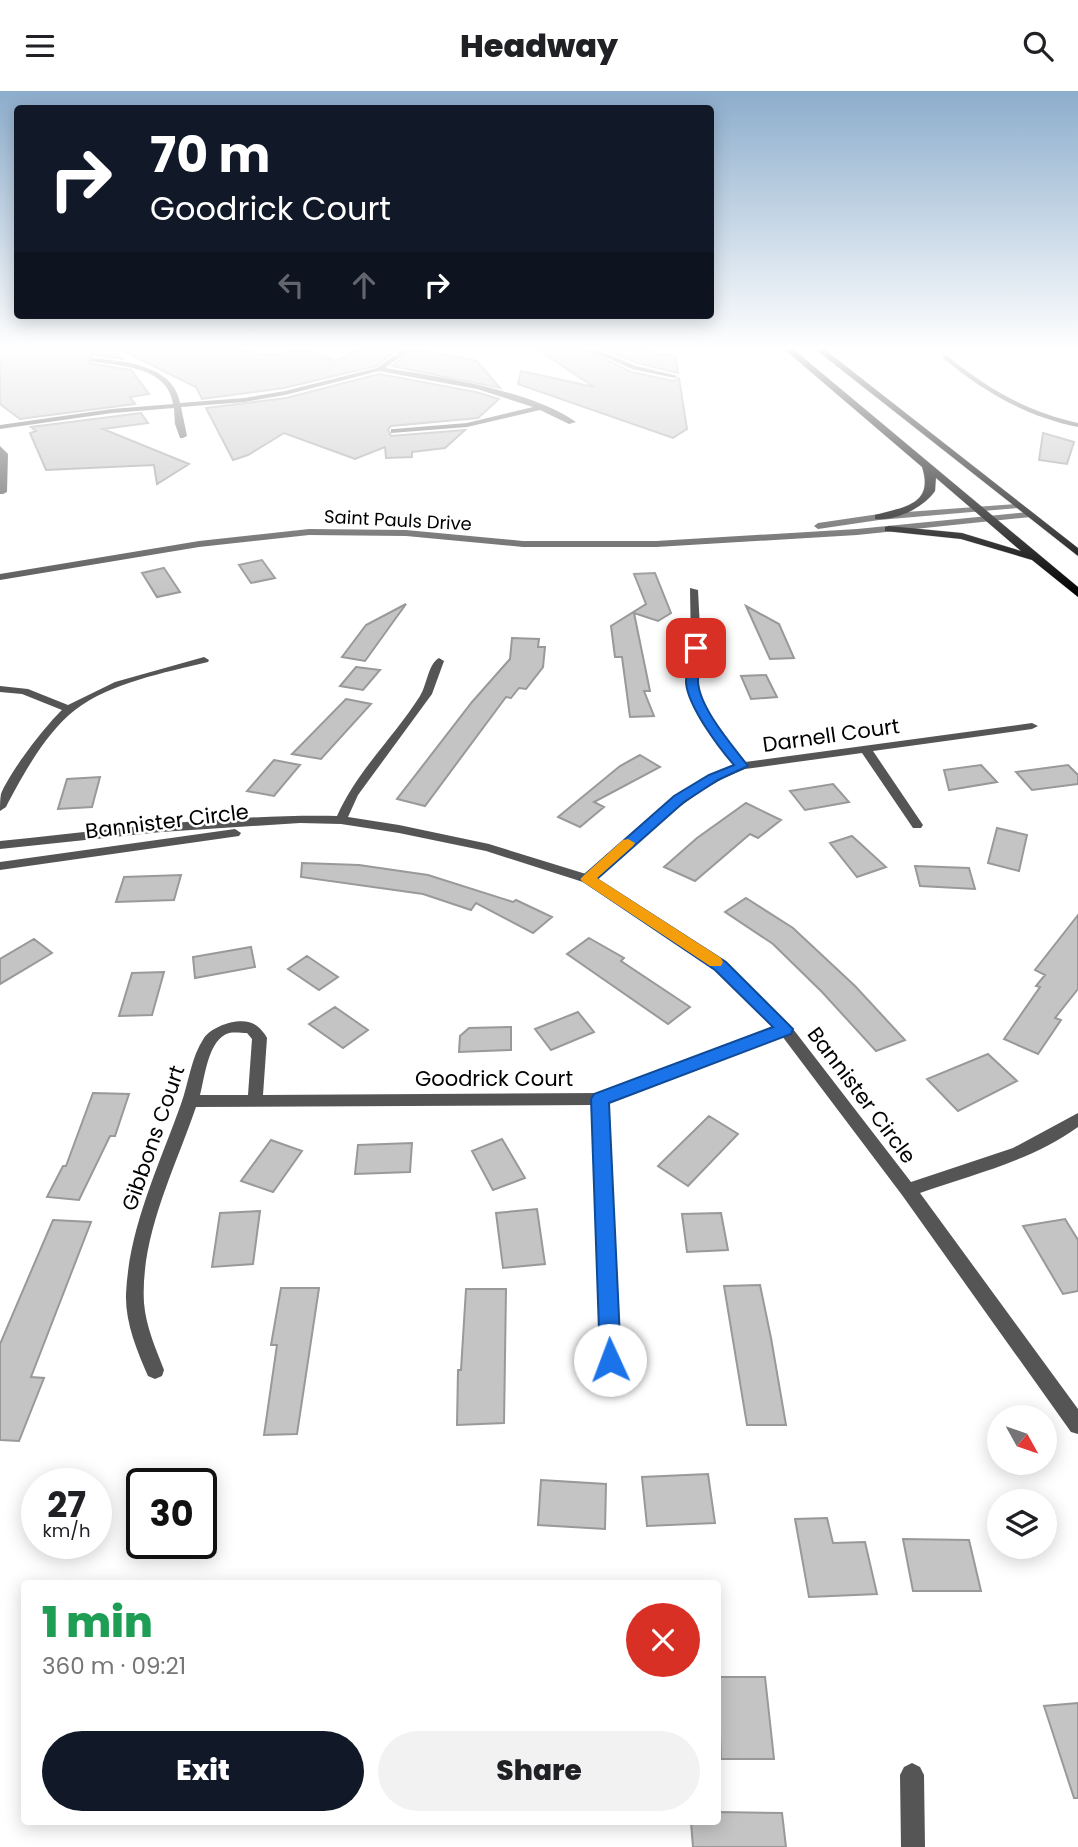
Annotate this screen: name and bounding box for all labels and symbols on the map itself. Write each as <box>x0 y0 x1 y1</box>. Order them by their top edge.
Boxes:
street label: Saint Pauls Drive <box>323 504 473 536</box>
pin <box>666 618 726 678</box>
street label: Darnell Court <box>761 711 901 759</box>
street label: Bannister Circle <box>84 797 250 845</box>
street label: Bannister Circle <box>801 1021 923 1169</box>
street label: Gibbons Court <box>115 1061 191 1215</box>
street label: Goodrick Court <box>415 1064 573 1093</box>
position arrow <box>573 1323 647 1397</box>
north arrow <box>987 1405 1057 1475</box>
speed limit sign: 30 <box>126 1468 217 1559</box>

